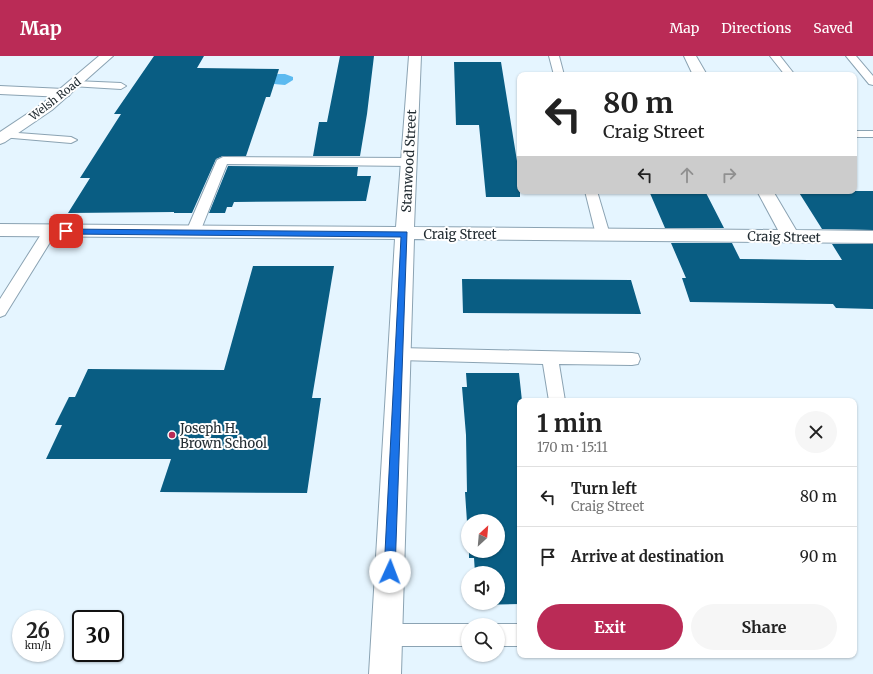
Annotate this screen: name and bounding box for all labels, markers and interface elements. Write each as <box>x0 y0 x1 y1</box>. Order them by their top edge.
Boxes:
text: Map <box>20 16 62 40</box>
text: Map <box>669 19 699 37</box>
text: Directions <box>721 19 791 37</box>
text: Saved <box>813 19 853 37</box>
street label: Welsh Road <box>26 74 84 124</box>
text: 80 m <box>603 85 674 121</box>
icon: left <box>537 88 589 140</box>
street label: Stanwood Street <box>398 109 420 213</box>
text: Craig Street <box>603 120 704 143</box>
icon: left <box>634 164 656 186</box>
icon: ahead <box>676 164 698 186</box>
icon: right <box>718 164 740 186</box>
pin <box>49 214 83 248</box>
icon: arrive <box>55 220 77 242</box>
street label: Craig Street <box>423 226 497 243</box>
street label: Craig Street <box>747 228 821 246</box>
text: 1 min <box>537 408 602 439</box>
button: close <box>795 411 837 453</box>
place label: Joseph H. Brown School <box>179 420 267 452</box>
marker: Joseph H. Brown School <box>167 430 177 440</box>
text: 170 m · 15:11 <box>537 439 608 456</box>
text: Turn left <box>571 479 637 498</box>
icon: left <box>537 486 559 508</box>
text: 80 m <box>800 487 837 506</box>
text: Craig Street <box>571 498 644 515</box>
north arrow <box>461 514 505 558</box>
map controls <box>461 514 505 662</box>
icon: arrive <box>537 546 559 568</box>
text: Arrive at destination <box>571 547 724 566</box>
text: 90 m <box>800 547 837 566</box>
position arrow <box>369 551 411 593</box>
button: sound <box>461 566 505 610</box>
button: Exit <box>537 604 683 650</box>
button: Share <box>691 604 837 650</box>
speed limit sign: 30 <box>72 610 124 662</box>
text: 26 <box>26 618 50 643</box>
button: search <box>461 618 505 662</box>
text: km/h <box>25 639 51 652</box>

